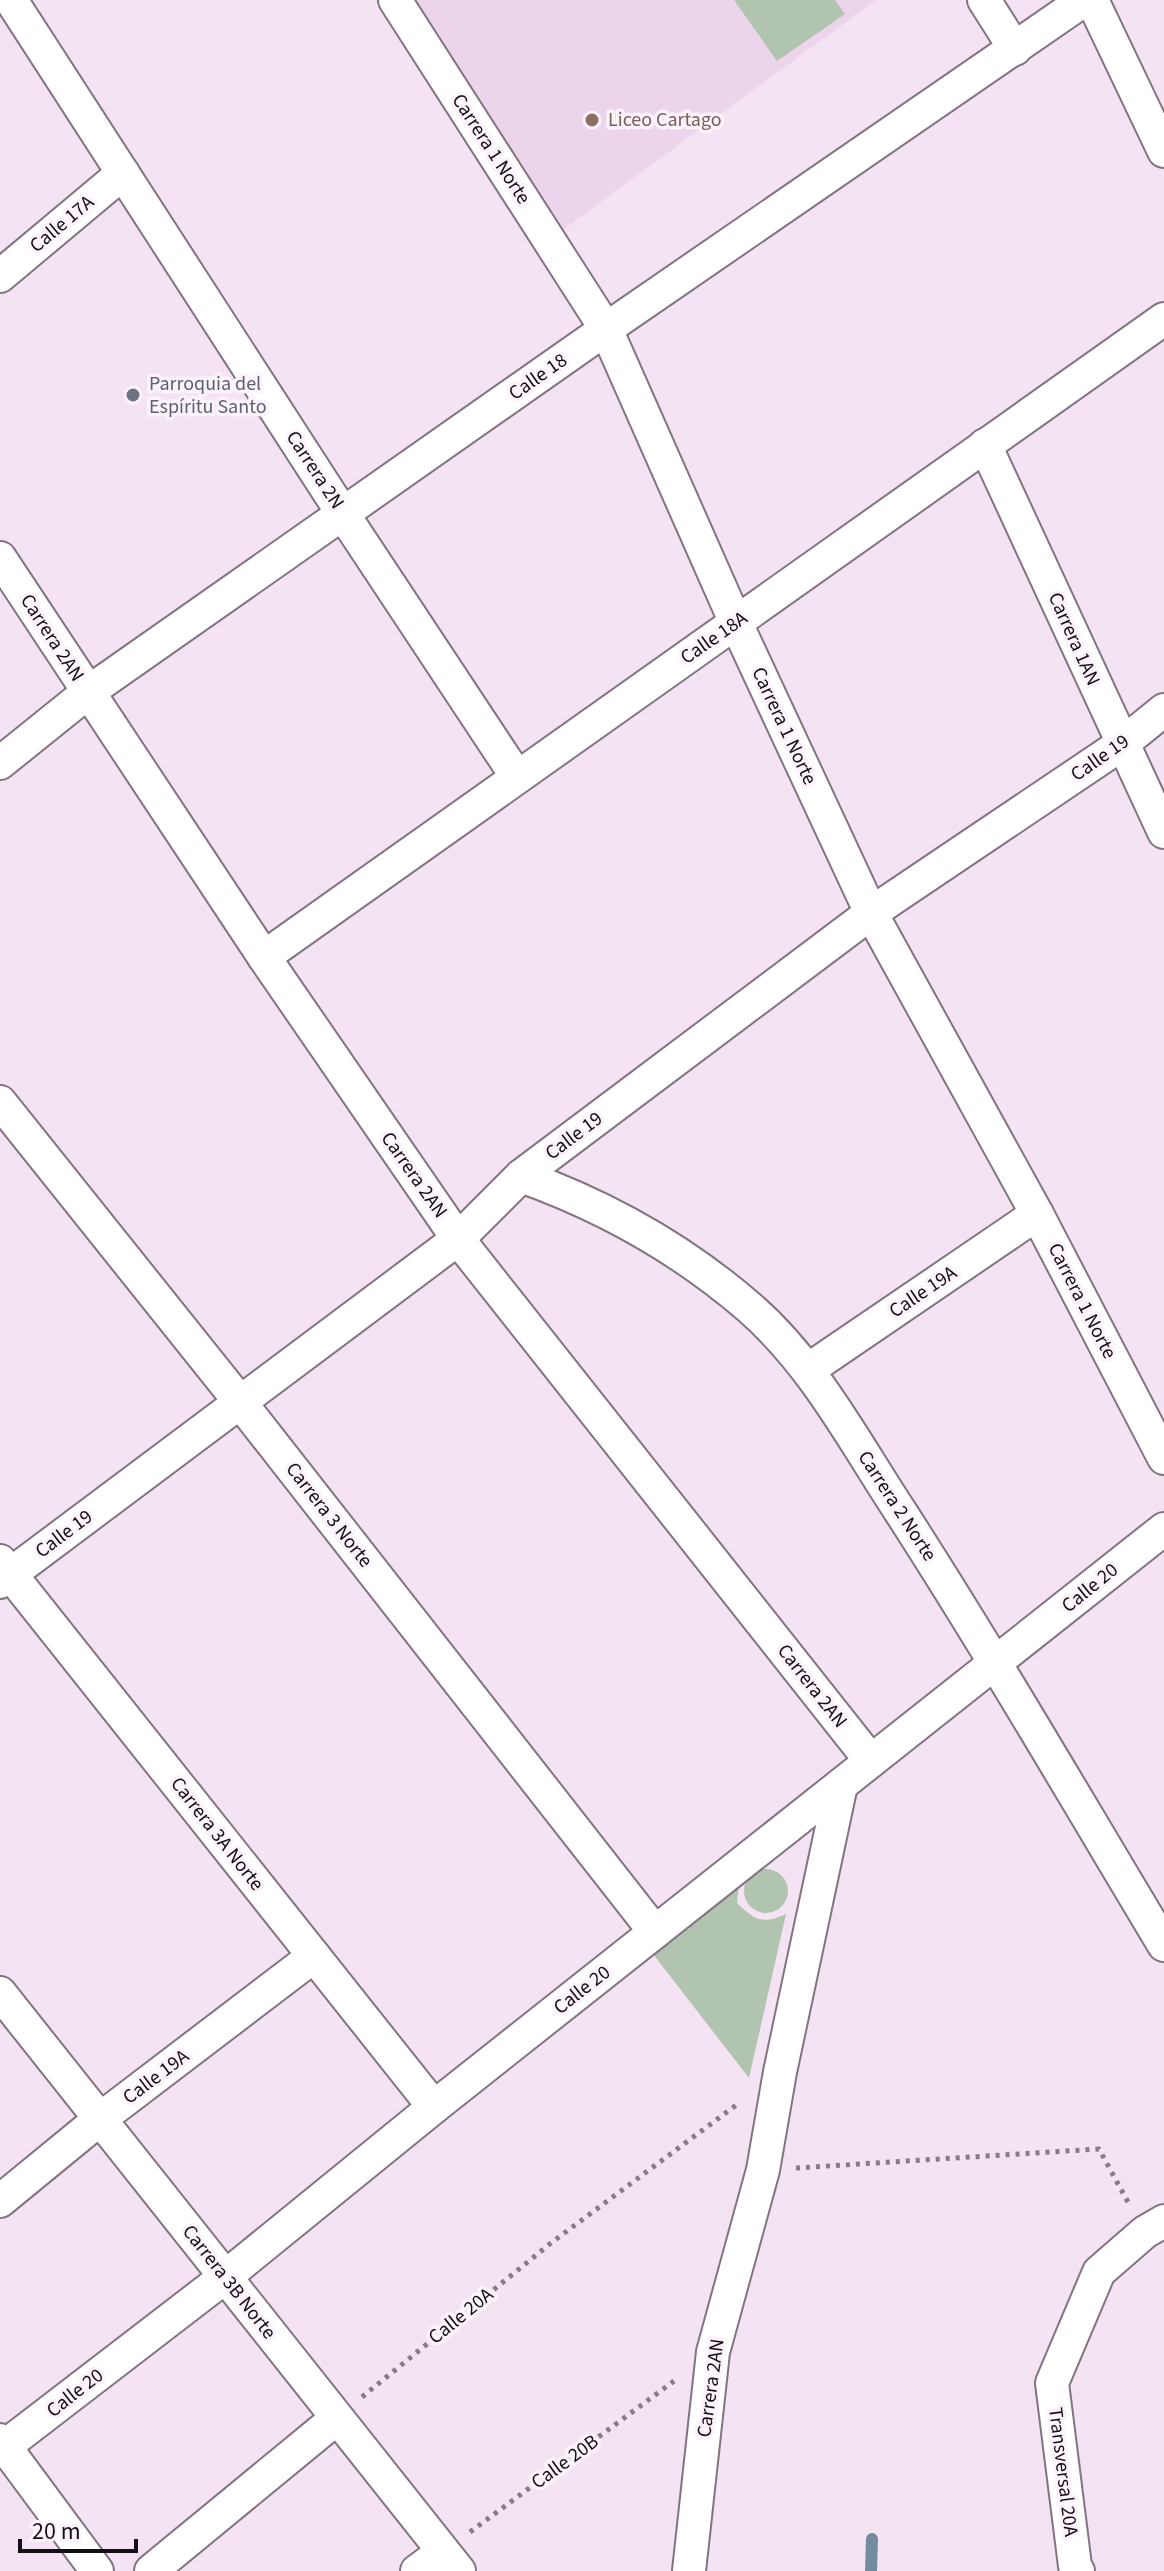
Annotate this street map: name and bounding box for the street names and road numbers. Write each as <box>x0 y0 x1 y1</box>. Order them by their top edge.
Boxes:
street label: Carrera 1 Norte <box>445 88 537 210</box>
street label: Calle 17A <box>24 189 100 259</box>
street label: Calle 18 <box>503 347 573 407</box>
street label: Carrera 2N <box>279 425 351 515</box>
street label: Carrera 1AN <box>1041 588 1107 690</box>
street label: Carrera 2AN <box>13 589 91 687</box>
street label: Calle 18A <box>675 605 753 671</box>
street label: Carrera 1 Norte <box>745 663 823 789</box>
street label: Calle 19 <box>1065 728 1135 788</box>
street label: Calle 19 <box>539 1105 609 1167</box>
street label: Carrera 2AN <box>374 1126 454 1224</box>
street label: Carrera 1 Norte <box>1041 1238 1123 1364</box>
street label: Calle 19A <box>884 1259 963 1325</box>
street label: Carrera 2 Norte <box>851 1445 943 1567</box>
street label: Carrera 3 Norte <box>279 1456 379 1574</box>
street label: Calle 19 <box>29 1503 99 1565</box>
street label: Calle 20 <box>1056 1556 1124 1619</box>
street label: Carrera 2AN <box>770 1638 854 1734</box>
street label: Carrera 3A Norte <box>164 1771 270 1897</box>
street label: Calle 20 <box>548 1959 616 2021</box>
street label: Calle 19A <box>117 2043 195 2111</box>
street label: Carrera 3B Norte <box>175 2219 283 2345</box>
street label: Calle 20A <box>423 2281 500 2351</box>
street label: Carrera 2AN <box>690 2337 732 2439</box>
street label: Calle 20 <box>41 2362 109 2424</box>
street label: Transversal 20A <box>1041 2406 1085 2538</box>
street label: Calle 20B <box>526 2428 604 2496</box>

